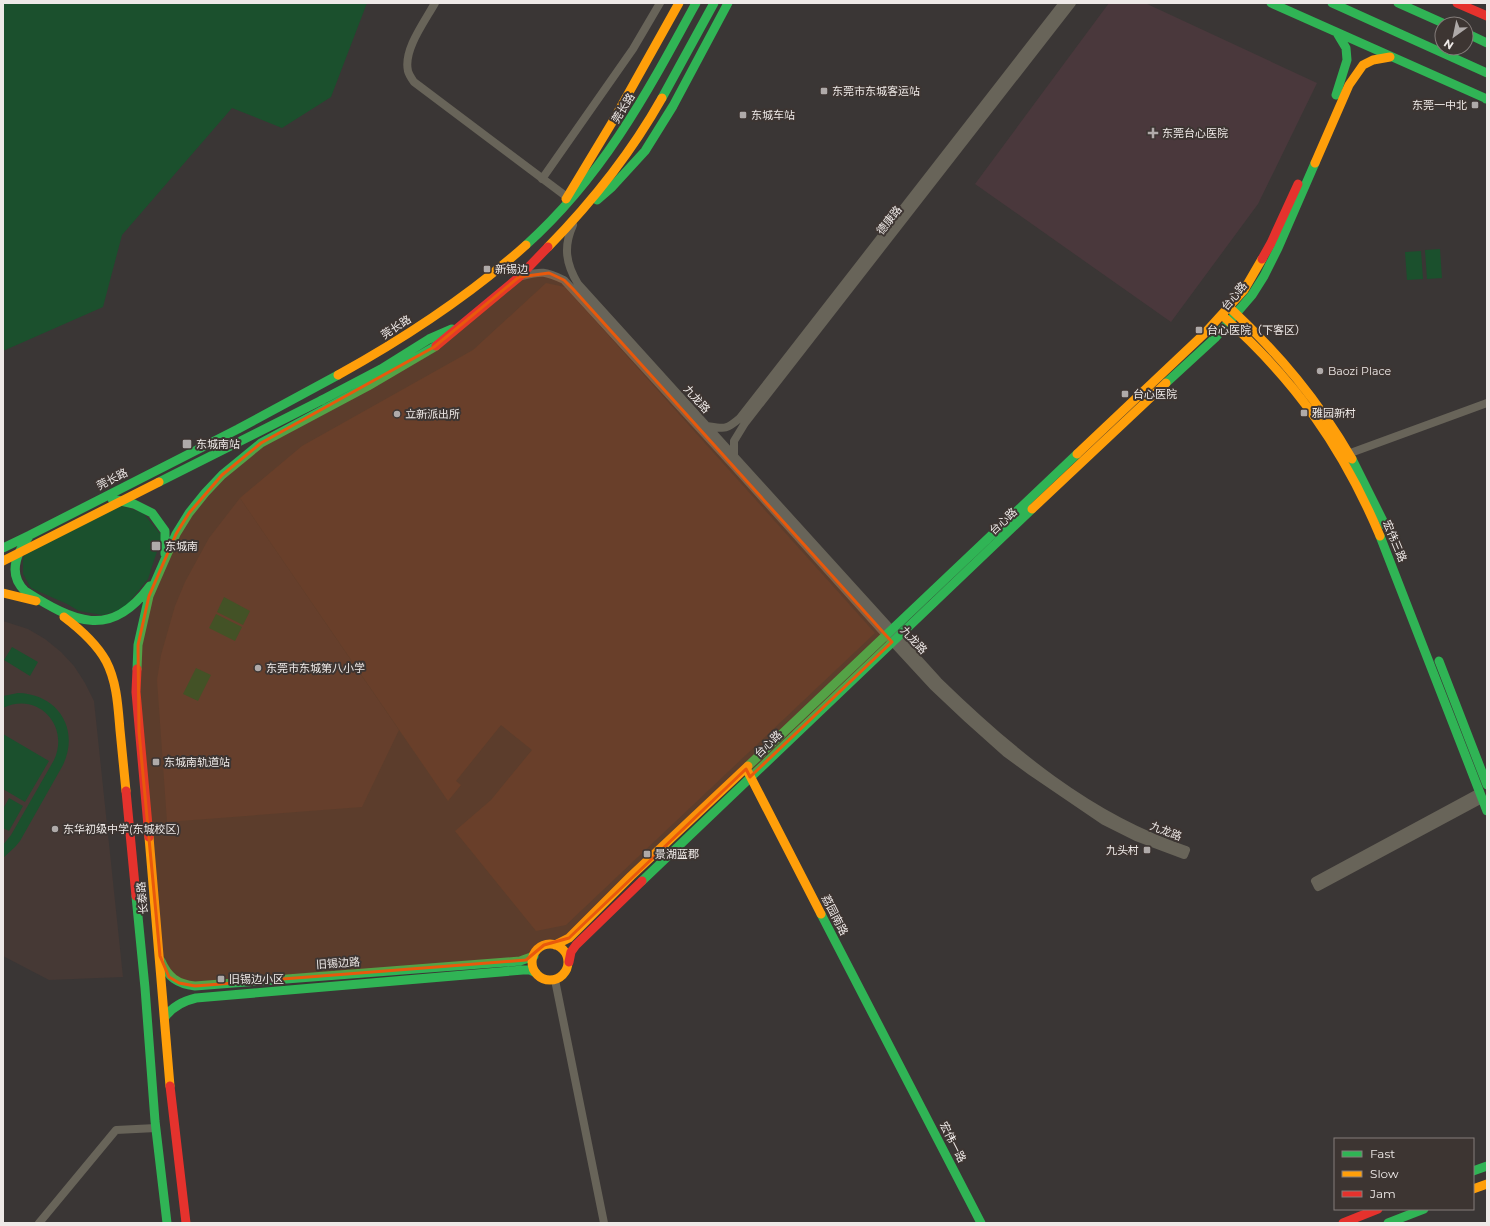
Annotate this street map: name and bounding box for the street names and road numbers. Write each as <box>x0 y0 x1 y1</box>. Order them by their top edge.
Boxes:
street label: 莞长路 <box>608 90 638 126</box>
street label: 德康路 <box>873 203 905 237</box>
street label: 台心路 <box>1218 279 1250 313</box>
street label: 莞长路 <box>378 312 414 342</box>
street label: 九龙路 <box>681 382 713 416</box>
street label: 莞长路 <box>94 465 130 493</box>
street label: 台心路 <box>986 505 1020 537</box>
street label: 宏伟三路 <box>1380 518 1410 564</box>
street label: 九龙路 <box>898 623 930 657</box>
street label: 台心路 <box>751 728 785 760</box>
street label: 九龙路 <box>1148 819 1184 843</box>
street label: 长泰路 <box>134 881 150 915</box>
street label: 荔园南路 <box>819 892 851 938</box>
street label: 旧锡边路 <box>316 954 360 972</box>
street label: 宏伟一路 <box>937 1119 969 1165</box>

